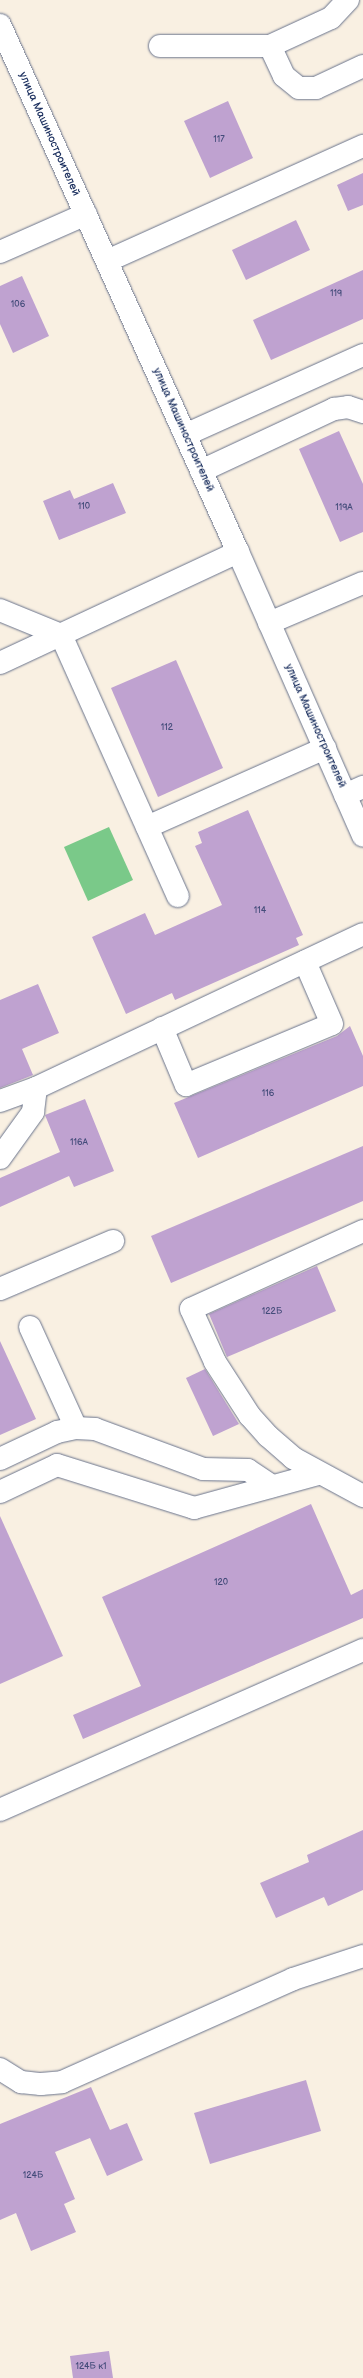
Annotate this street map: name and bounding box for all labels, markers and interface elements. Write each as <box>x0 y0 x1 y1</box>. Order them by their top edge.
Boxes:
street label: улица Машиностроителей <box>16 70 82 198</box>
house number: 117 <box>213 135 225 145</box>
house number: 119 <box>330 289 342 299</box>
house number: 106 <box>11 300 25 310</box>
street label: улица Машиностроителей <box>150 366 216 494</box>
house number: 110 <box>78 502 90 512</box>
house number: 119А <box>335 503 353 513</box>
street label: улица Машиностроителей <box>282 662 348 790</box>
house number: 112 <box>161 723 173 733</box>
house number: 114 <box>254 906 266 916</box>
house number: 116 <box>262 1089 274 1099</box>
house number: 116А <box>70 1138 88 1148</box>
house number: 122Б <box>262 1307 282 1317</box>
house number: 120 <box>214 1578 228 1588</box>
house number: 124Б <box>23 2171 43 2181</box>
house number: 124Б к1 <box>75 2362 107 2372</box>

